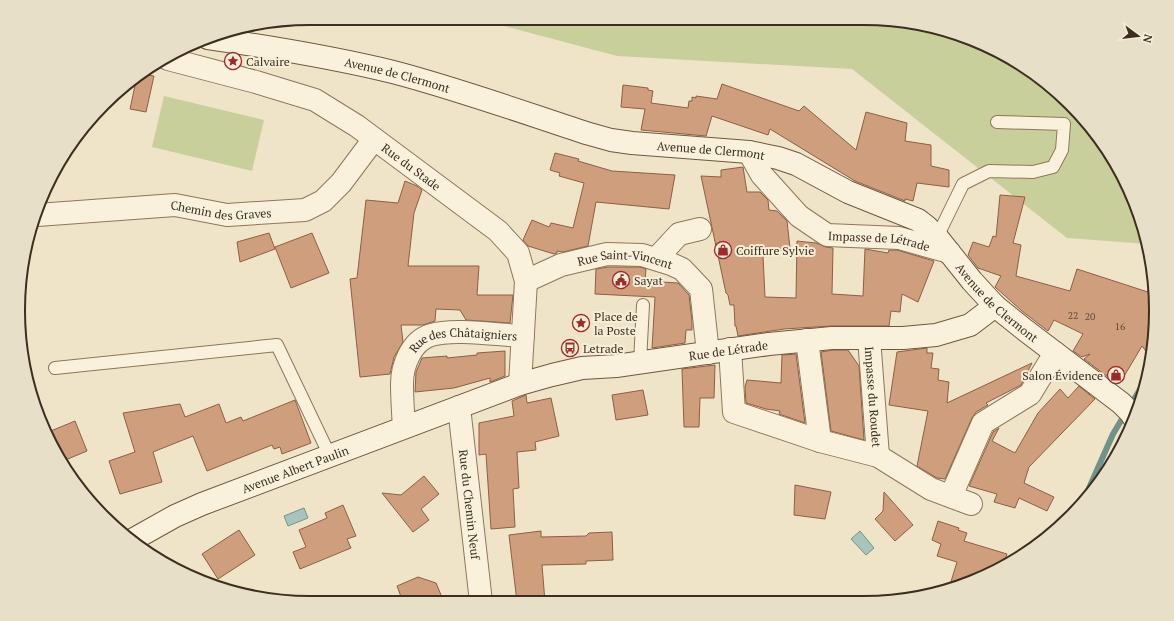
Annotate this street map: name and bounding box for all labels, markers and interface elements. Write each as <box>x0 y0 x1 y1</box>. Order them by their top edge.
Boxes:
north arrow <box>1118 16 1158 56</box>
text: N <box>1140 33 1156 45</box>
place icon: Calvaire <box>223 51 243 71</box>
place label: Calvaire <box>246 54 290 69</box>
street label: Avenue de Clermont <box>343 54 453 96</box>
street label: Avenue de Clermont <box>656 137 767 163</box>
street label: Rue du Stade <box>379 140 444 193</box>
street label: Chemin des Graves <box>170 197 272 222</box>
street label: Impasse de Létrade <box>828 228 932 254</box>
shop icon: Coiffure Sylvie <box>713 240 733 260</box>
place label: Coiffure Sylvie <box>736 243 814 258</box>
street label: Rue Saint-Vincent <box>576 246 675 272</box>
street label: Avenue de Clermont <box>953 260 1042 345</box>
public building icon: Sayat <box>611 270 631 290</box>
place label: Sayat <box>634 273 664 288</box>
place label: Place de la Poste <box>594 309 638 338</box>
house number: 22 <box>1068 309 1078 322</box>
house number: 20 <box>1085 310 1095 323</box>
place icon: Place de la Poste <box>571 313 591 333</box>
house number: 16 <box>1115 320 1126 333</box>
street label: Rue des Châtaigniers <box>405 324 518 355</box>
street label: Rue de Létrade <box>688 337 769 363</box>
bus stop icon: Letrade <box>560 338 580 358</box>
place label: Letrade <box>583 341 623 356</box>
street label: Impasse du Roudet <box>862 346 885 449</box>
shop icon: Salon Évidence <box>1106 365 1126 385</box>
place label: Salon Évidence <box>1022 368 1103 383</box>
street label: Avenue Albert Paulin <box>240 442 351 496</box>
street label: Rue du Chemin Neuf <box>456 449 484 561</box>

